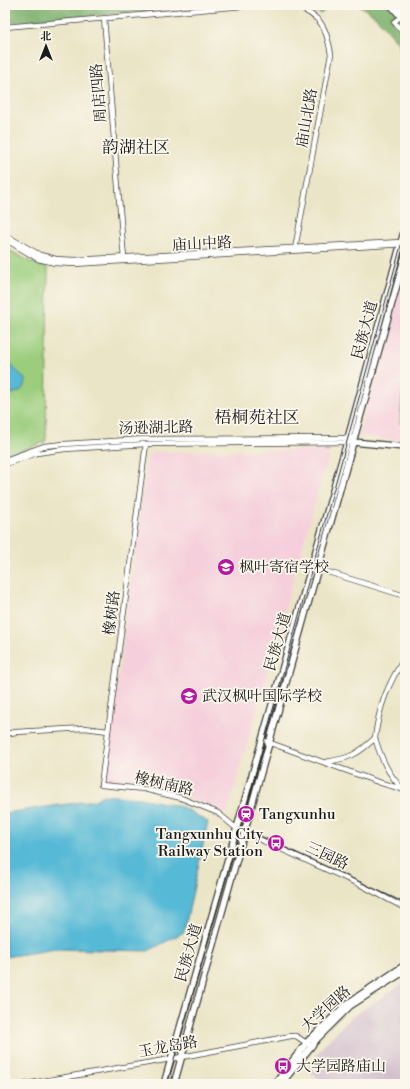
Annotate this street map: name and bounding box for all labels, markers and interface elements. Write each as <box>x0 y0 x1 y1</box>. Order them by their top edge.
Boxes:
north arrow <box>26 26 66 66</box>
text: 北 <box>41 30 52 44</box>
street label: 周店四路 <box>87 62 111 124</box>
street label: 庙山北路 <box>292 87 322 149</box>
district label: 韵湖社区 <box>102 137 170 159</box>
street label: 庙山中路 <box>172 233 232 255</box>
street label: 民族大道 <box>348 299 382 361</box>
district label: 梧桐苑社区 <box>215 407 300 429</box>
street label: 汤逊湖北路 <box>118 418 194 438</box>
school or university icon: 枫叶寄宿学校 <box>216 557 236 577</box>
place label: 枫叶寄宿学校 <box>239 558 329 577</box>
street label: 橡树路 <box>100 590 124 636</box>
street label: 民族大道 <box>261 611 295 673</box>
school or university icon: 武汉枫叶国际学校 <box>179 686 199 706</box>
place label: 武汉枫叶国际学校 <box>202 687 322 706</box>
street label: 橡树南路 <box>133 768 195 800</box>
station icon: Tangxunhu <box>236 804 256 824</box>
place label: Tangxunhu <box>259 805 336 824</box>
place label: Tangxunhu City Railway Station <box>156 825 264 861</box>
bus stop icon: Tangxunhu City Railway Station <box>266 833 286 853</box>
street label: 三园路 <box>303 838 351 874</box>
street label: 民族大道 <box>172 922 206 984</box>
street label: 大学园路 <box>297 982 355 1036</box>
street label: 玉龙岛路 <box>137 1032 199 1062</box>
bus stop icon: 大学园路庙山 <box>273 1056 293 1076</box>
place label: 大学园路庙山 <box>296 1057 386 1076</box>

